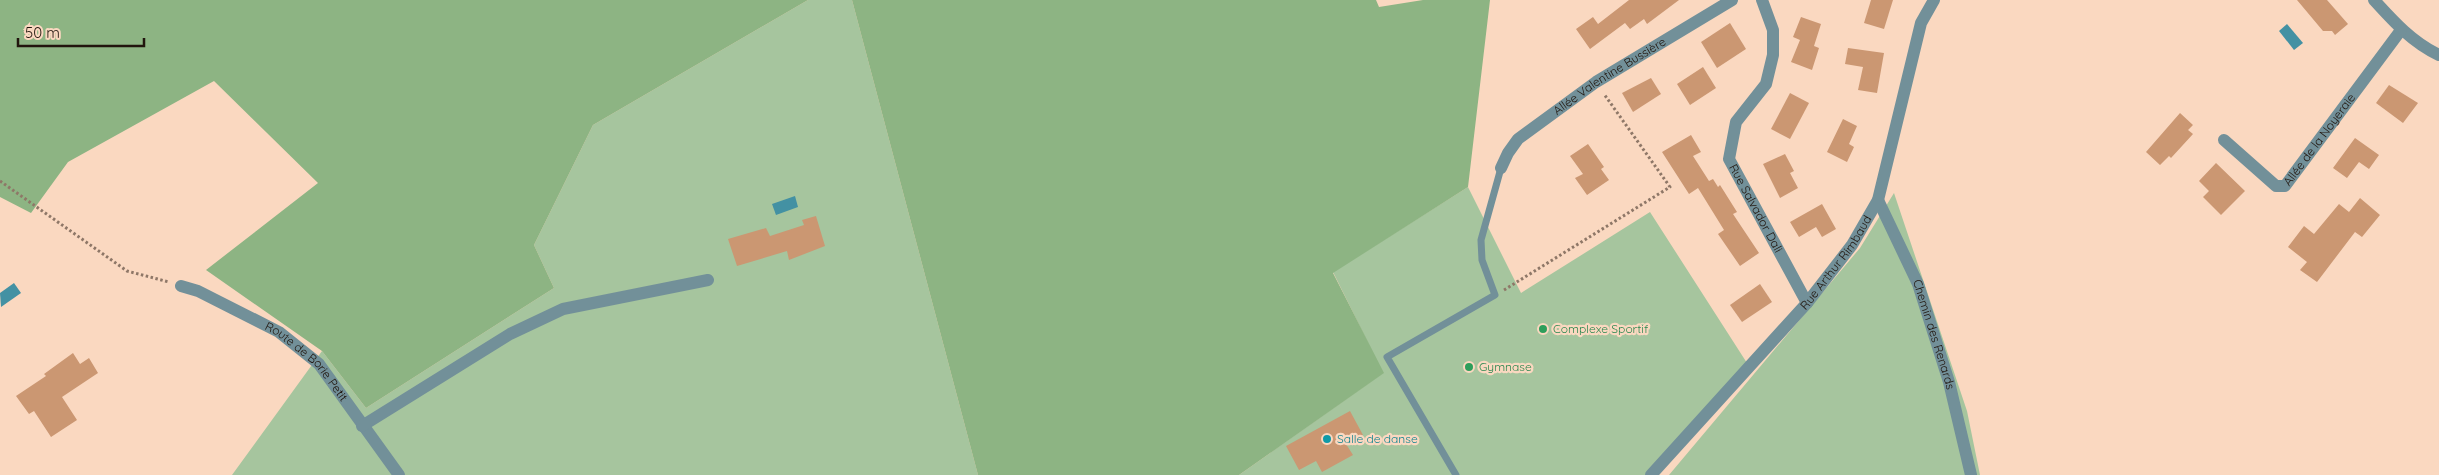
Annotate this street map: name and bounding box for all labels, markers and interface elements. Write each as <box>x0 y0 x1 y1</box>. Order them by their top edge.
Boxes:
scale bar <box>18 15 144 47</box>
text: 50 m <box>25 23 60 42</box>
street label: Allée Valentine Bussière <box>1550 34 1669 118</box>
street label: Allée de la Noyeraie <box>2280 90 2358 189</box>
street label: Rue Salvador Dali <box>1726 161 1786 255</box>
street label: Rue Arthur Rimbaud <box>1797 213 1875 313</box>
street label: Chemin des Renards <box>1910 277 1959 391</box>
street label: Route de Borie Petit <box>263 318 351 404</box>
place label: Complexe Sportif <box>1553 321 1649 336</box>
marker: Complexe Sportif <box>1537 323 1549 335</box>
place label: Gymnase <box>1479 359 1532 374</box>
marker: Gymnase <box>1463 361 1475 373</box>
place label: Salle de danse <box>1337 431 1418 446</box>
marker: Salle de danse <box>1321 433 1333 445</box>

